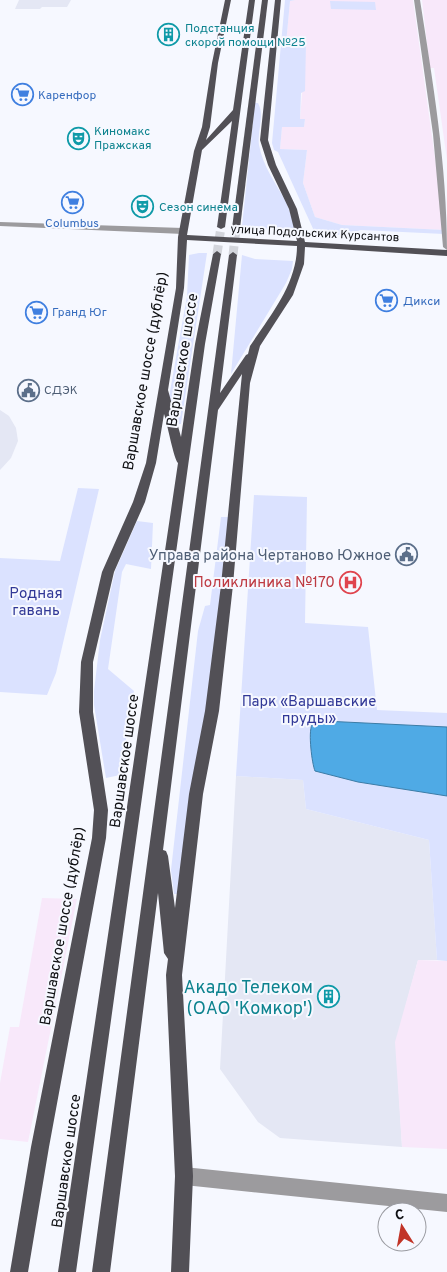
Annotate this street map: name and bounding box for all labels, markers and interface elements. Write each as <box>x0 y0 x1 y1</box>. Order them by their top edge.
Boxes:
place label: Подстанция скорой помощи №25 <box>185 21 306 51</box>
building icon: Подстанция скорой помощи №25 <box>157 23 181 47</box>
supermarket icon: Каренфор <box>10 83 34 107</box>
place label: Каренфор <box>38 88 97 104</box>
place label: Киномакс Пражская <box>94 124 152 154</box>
theatre icon: Киномакс Пражская <box>66 126 90 150</box>
supermarket icon: Columbus <box>60 190 84 214</box>
theatre icon: Сезон синема <box>131 195 155 219</box>
place label: Сезон синема <box>159 200 238 216</box>
place label: Columbus <box>45 216 99 232</box>
street label: улица Подольских Курсантов <box>230 222 400 246</box>
street label: Варшавское шоссе (дублёр) <box>120 271 173 472</box>
supermarket icon: Дикси <box>375 289 399 313</box>
street label: Варшавское шоссе <box>164 292 203 428</box>
place label: Дикси <box>403 294 440 310</box>
supermarket icon: Гранд Юг <box>24 300 48 324</box>
place label: Гранд Юг <box>52 305 107 321</box>
public building icon: СДЭК <box>16 378 40 402</box>
place label: СДЭК <box>44 383 78 399</box>
public building icon: Управа района Чертаново Южное <box>395 543 419 567</box>
place label: Управа района Чертаново Южное <box>149 547 391 566</box>
hospital icon: Поликлиника №170 <box>339 570 363 594</box>
place label: Поликлиника №170 <box>193 574 335 593</box>
park label: Родная гавань <box>9 585 63 621</box>
street label: Варшавское шоссе <box>107 693 144 829</box>
park label: Парк «Варшавские пруды» <box>242 693 376 729</box>
street label: Варшавское шоссе (дублёр) <box>37 826 90 1027</box>
place label: Акадо Телеком (ОАО 'Комкор') <box>183 977 313 1021</box>
building icon: Акадо Телеком (ОАО 'Комкор') <box>317 985 341 1009</box>
street label: Варшавское шоссе <box>49 1093 86 1229</box>
north arrow <box>377 1202 427 1252</box>
text: С <box>394 1207 406 1225</box>

